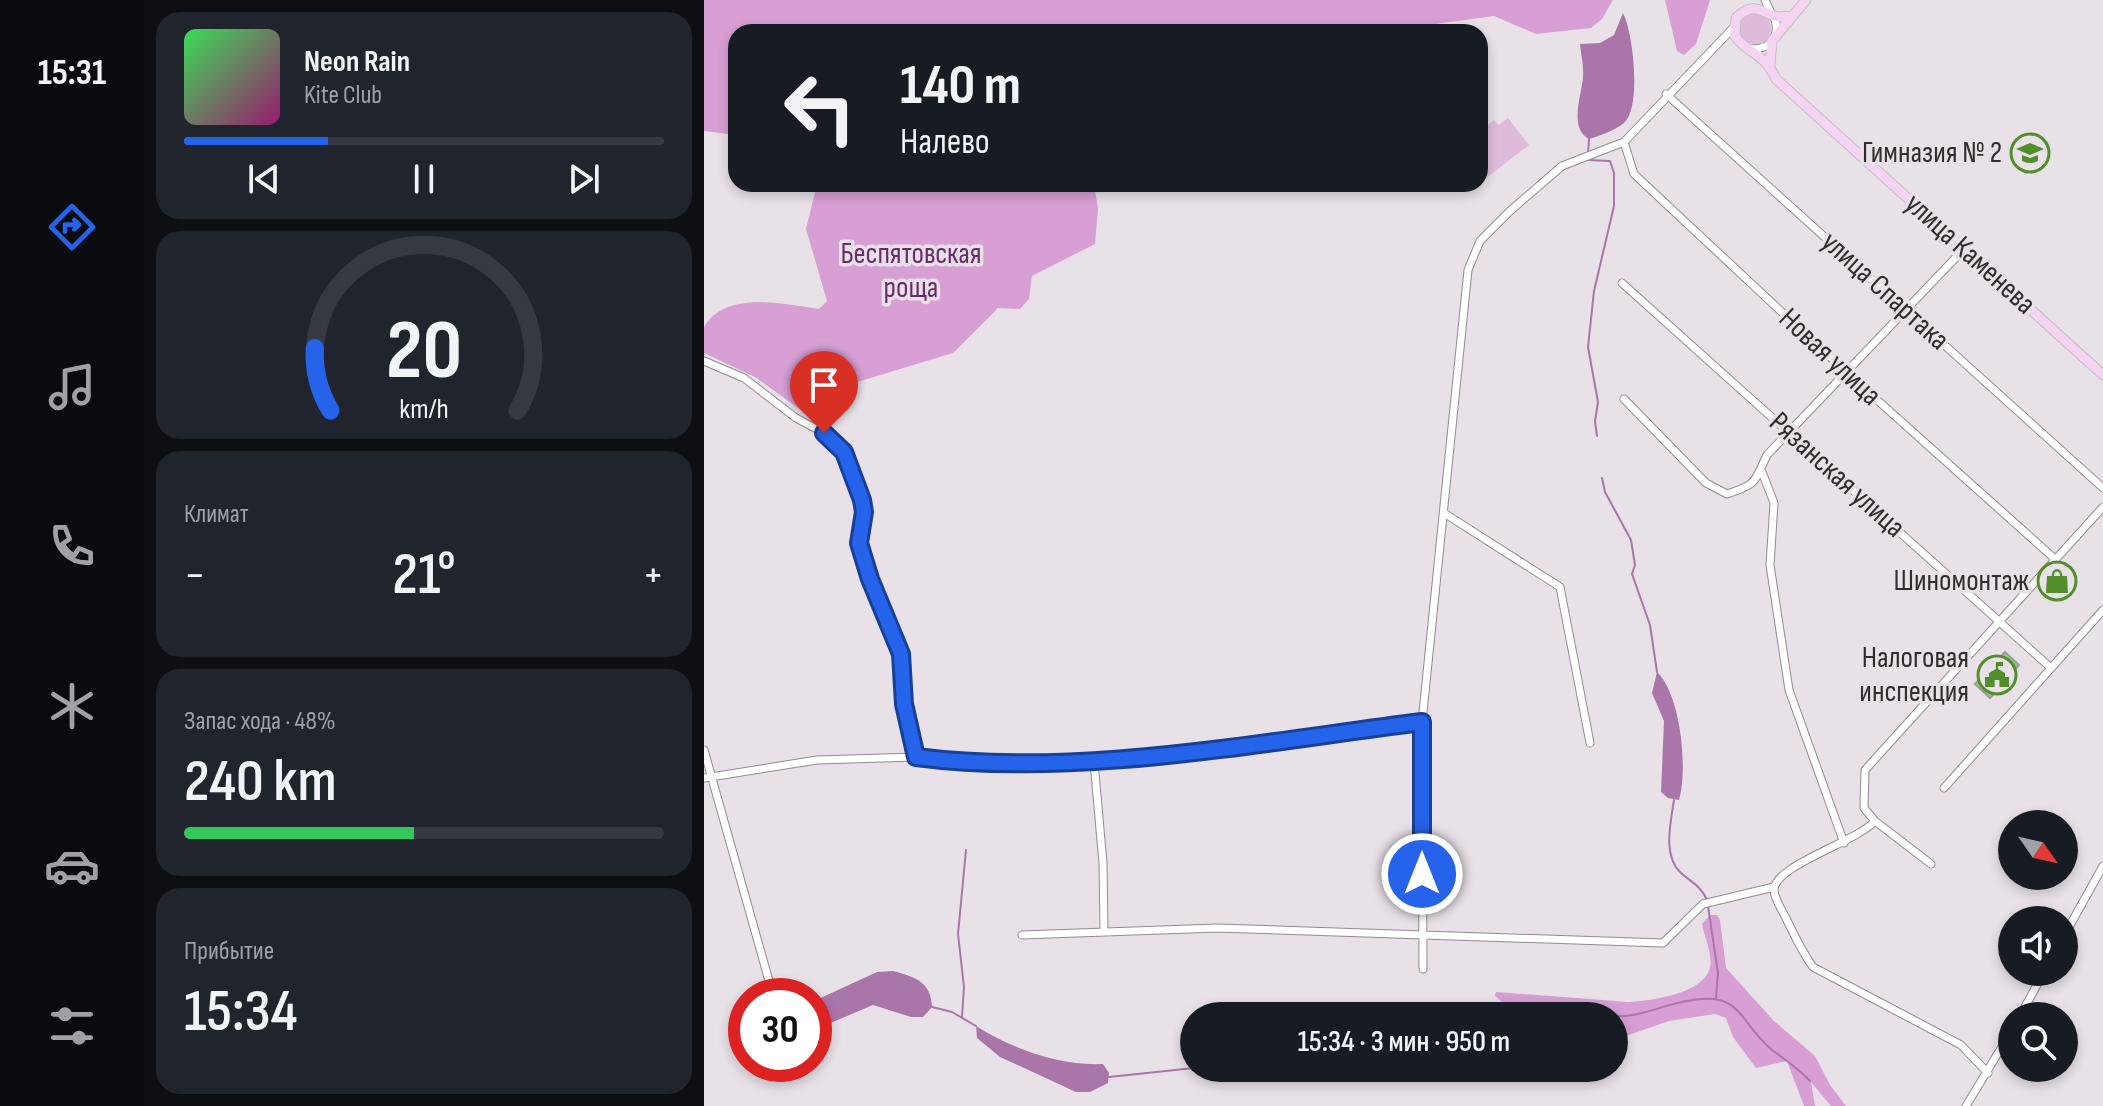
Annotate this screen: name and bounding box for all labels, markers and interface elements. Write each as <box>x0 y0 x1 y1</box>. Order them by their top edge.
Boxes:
text: Neon Rain <box>304 44 410 80</box>
text: 15:31 <box>38 52 106 95</box>
text: 140 m <box>900 53 1021 120</box>
icon: left <box>768 56 872 160</box>
text: Kite Club <box>304 80 382 111</box>
text: Налево <box>900 121 990 164</box>
school or university icon: Гимназия № 2 <box>2009 132 2051 174</box>
place label: Гимназия № 2 <box>1862 135 2002 171</box>
icon: previous <box>242 157 286 201</box>
icon: pause <box>402 157 446 201</box>
icon: next <box>562 157 606 201</box>
street label: улица Каменева <box>1897 186 2043 322</box>
icon: directions <box>44 199 100 255</box>
street label: улица Спартака <box>1814 224 1956 358</box>
park label: Беспятовская роща <box>840 236 982 306</box>
text: 20 <box>386 301 462 401</box>
street label: Новая улица <box>1771 301 1889 413</box>
pin <box>790 351 858 433</box>
icon: music <box>44 359 100 415</box>
icon: arrive <box>802 363 846 407</box>
text: km/h <box>399 392 449 427</box>
street label: Рязанская улица <box>1762 405 1912 545</box>
text: Климат <box>184 499 248 530</box>
icon: phone <box>44 518 100 574</box>
text: 21° <box>392 539 456 611</box>
text: − <box>184 549 206 602</box>
text: + <box>642 549 664 602</box>
shop icon: Шиномонтаж <box>2036 560 2078 602</box>
place label: Шиномонтаж <box>1893 563 2029 599</box>
place label: Налоговая инспекция <box>1859 640 1969 710</box>
public building icon: Налоговая инспекция <box>1976 654 2018 696</box>
icon: climate <box>44 678 100 734</box>
text: Запас хода · 48% <box>184 706 336 737</box>
text: 240 km <box>184 746 337 818</box>
north arrow <box>1998 810 2078 890</box>
map controls <box>1998 810 2078 1082</box>
position arrow <box>1380 832 1464 916</box>
icon: car <box>44 838 100 894</box>
button: sound <box>1998 906 2078 986</box>
text: Прибытие <box>184 936 274 967</box>
text: 15:34 <box>184 976 297 1048</box>
speed limit sign: 30 <box>728 978 832 1082</box>
icon: filters <box>44 998 100 1054</box>
button: search <box>1998 1002 2078 1082</box>
text: 15:34 · 3 мин · 950 m <box>1298 1024 1510 1060</box>

